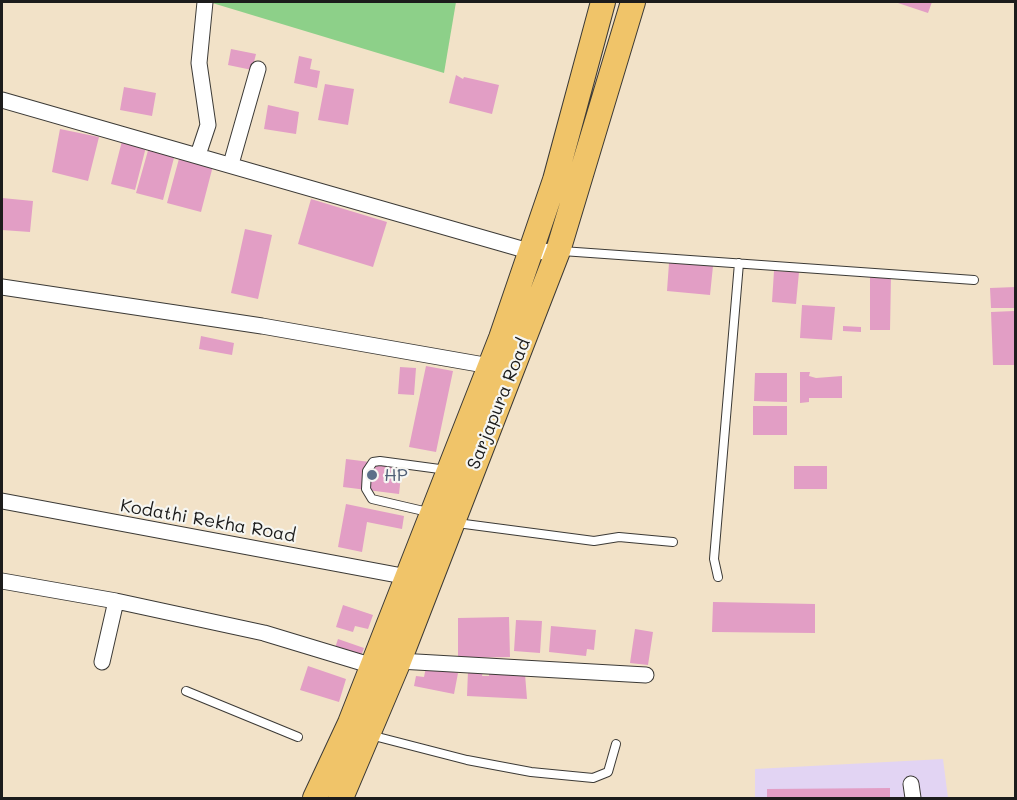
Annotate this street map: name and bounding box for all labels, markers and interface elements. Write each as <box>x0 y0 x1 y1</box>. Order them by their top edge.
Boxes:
street label: Sarjapura Road <box>463 335 535 473</box>
place label: HP <box>384 464 408 486</box>
marker: HP <box>365 468 379 482</box>
street label: Kodathi Rekha Road <box>119 495 297 547</box>

